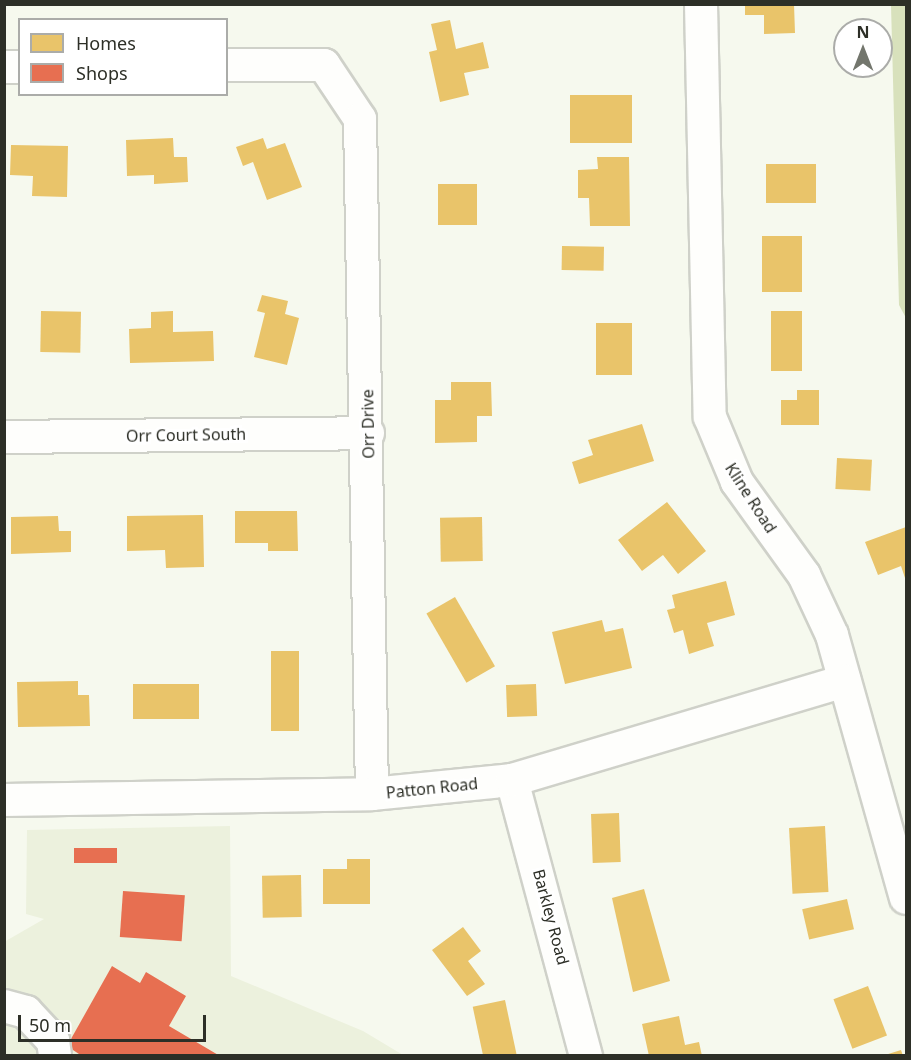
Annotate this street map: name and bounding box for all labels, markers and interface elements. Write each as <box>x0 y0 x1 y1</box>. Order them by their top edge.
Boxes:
legend <box>18 18 228 96</box>
north arrow <box>833 18 893 78</box>
text: N <box>856 21 870 43</box>
text: Homes <box>76 31 136 55</box>
text: Shops <box>76 61 128 85</box>
street label: Orr Drive <box>358 389 378 459</box>
street label: Orr Court South <box>126 424 246 446</box>
street label: Kline Road <box>721 459 781 537</box>
street label: Patton Road <box>385 774 479 802</box>
street label: Barkley Road <box>529 867 573 967</box>
scale bar <box>21 1003 208 1041</box>
text: 50 m <box>29 1013 71 1037</box>

